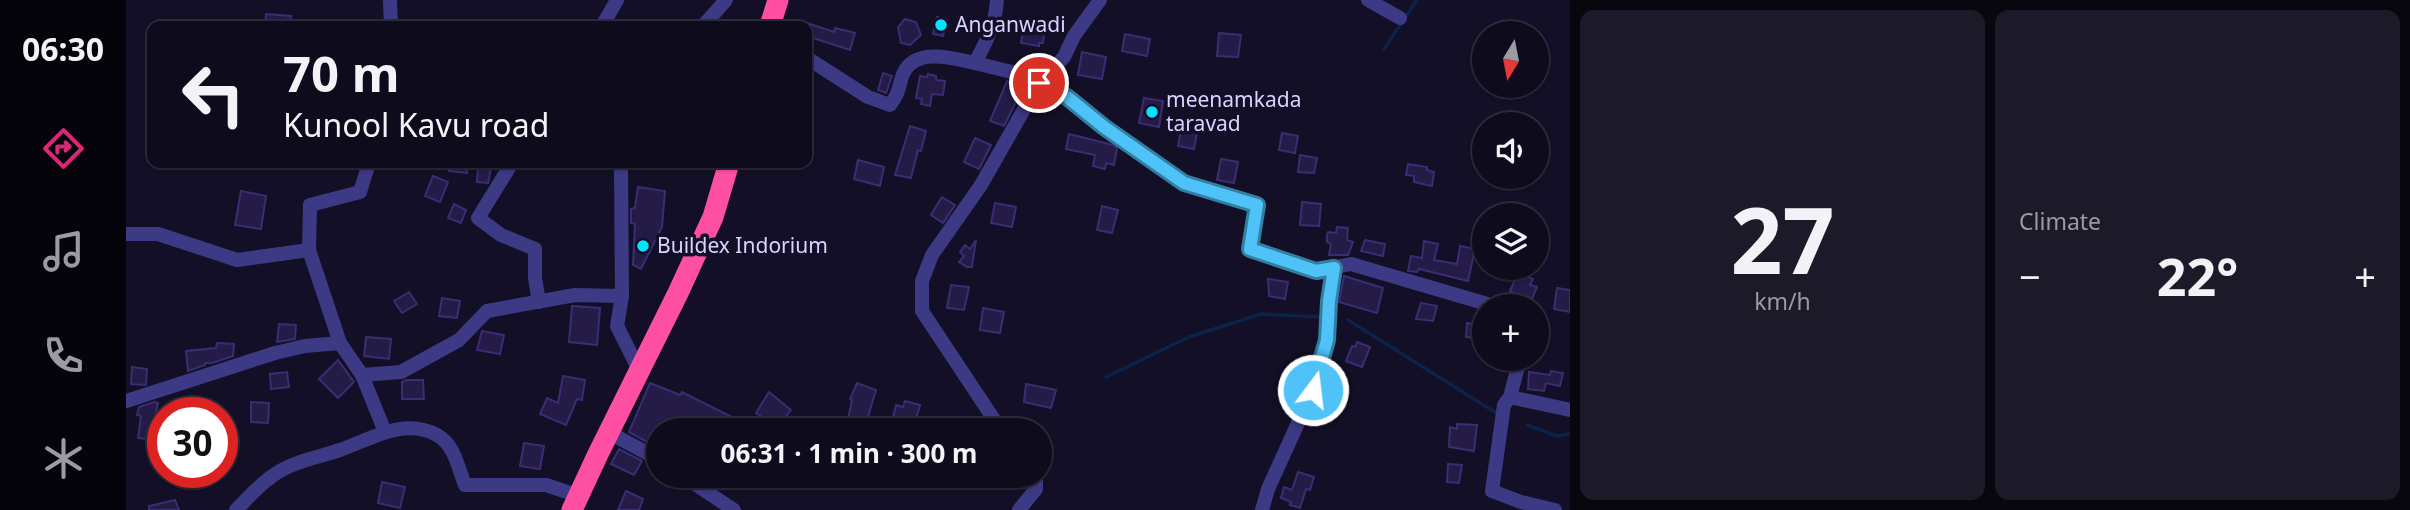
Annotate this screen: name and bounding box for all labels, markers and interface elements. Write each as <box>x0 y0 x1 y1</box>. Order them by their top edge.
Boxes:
place label: Anganwadi <box>955 10 1066 38</box>
marker: Anganwadi <box>933 17 949 33</box>
north arrow <box>1472 21 1549 98</box>
map controls <box>1472 21 1549 371</box>
text: 06:30 <box>22 27 104 70</box>
text: 70 m <box>283 40 400 106</box>
icon: left <box>168 49 259 140</box>
pin <box>1009 53 1069 113</box>
icon: arrive <box>1020 64 1058 102</box>
place label: meenamkada taravad <box>1166 85 1301 137</box>
text: Kunool Kavu road <box>283 103 549 146</box>
marker: meenamkada taravad <box>1144 104 1160 120</box>
button: sound <box>1472 112 1549 189</box>
icon: directions <box>39 124 88 173</box>
text: 27 <box>1730 177 1835 301</box>
button: layers <box>1472 203 1549 280</box>
text: Climate <box>2019 205 2101 237</box>
icon: music <box>39 227 88 276</box>
place label: Buildex Indorium <box>657 231 828 259</box>
marker: Buildex Indorium <box>635 238 651 254</box>
text: 22° <box>2157 240 2238 311</box>
text: − <box>2019 250 2041 302</box>
text: + <box>2354 250 2376 302</box>
text: km/h <box>1754 285 1811 317</box>
button: + <box>1472 294 1549 371</box>
icon: phone <box>39 331 88 380</box>
position arrow <box>1276 353 1350 427</box>
speed limit sign: 30 <box>147 397 238 488</box>
icon: climate <box>39 434 88 483</box>
text: 06:31 · 1 min · 300 m <box>721 435 977 471</box>

